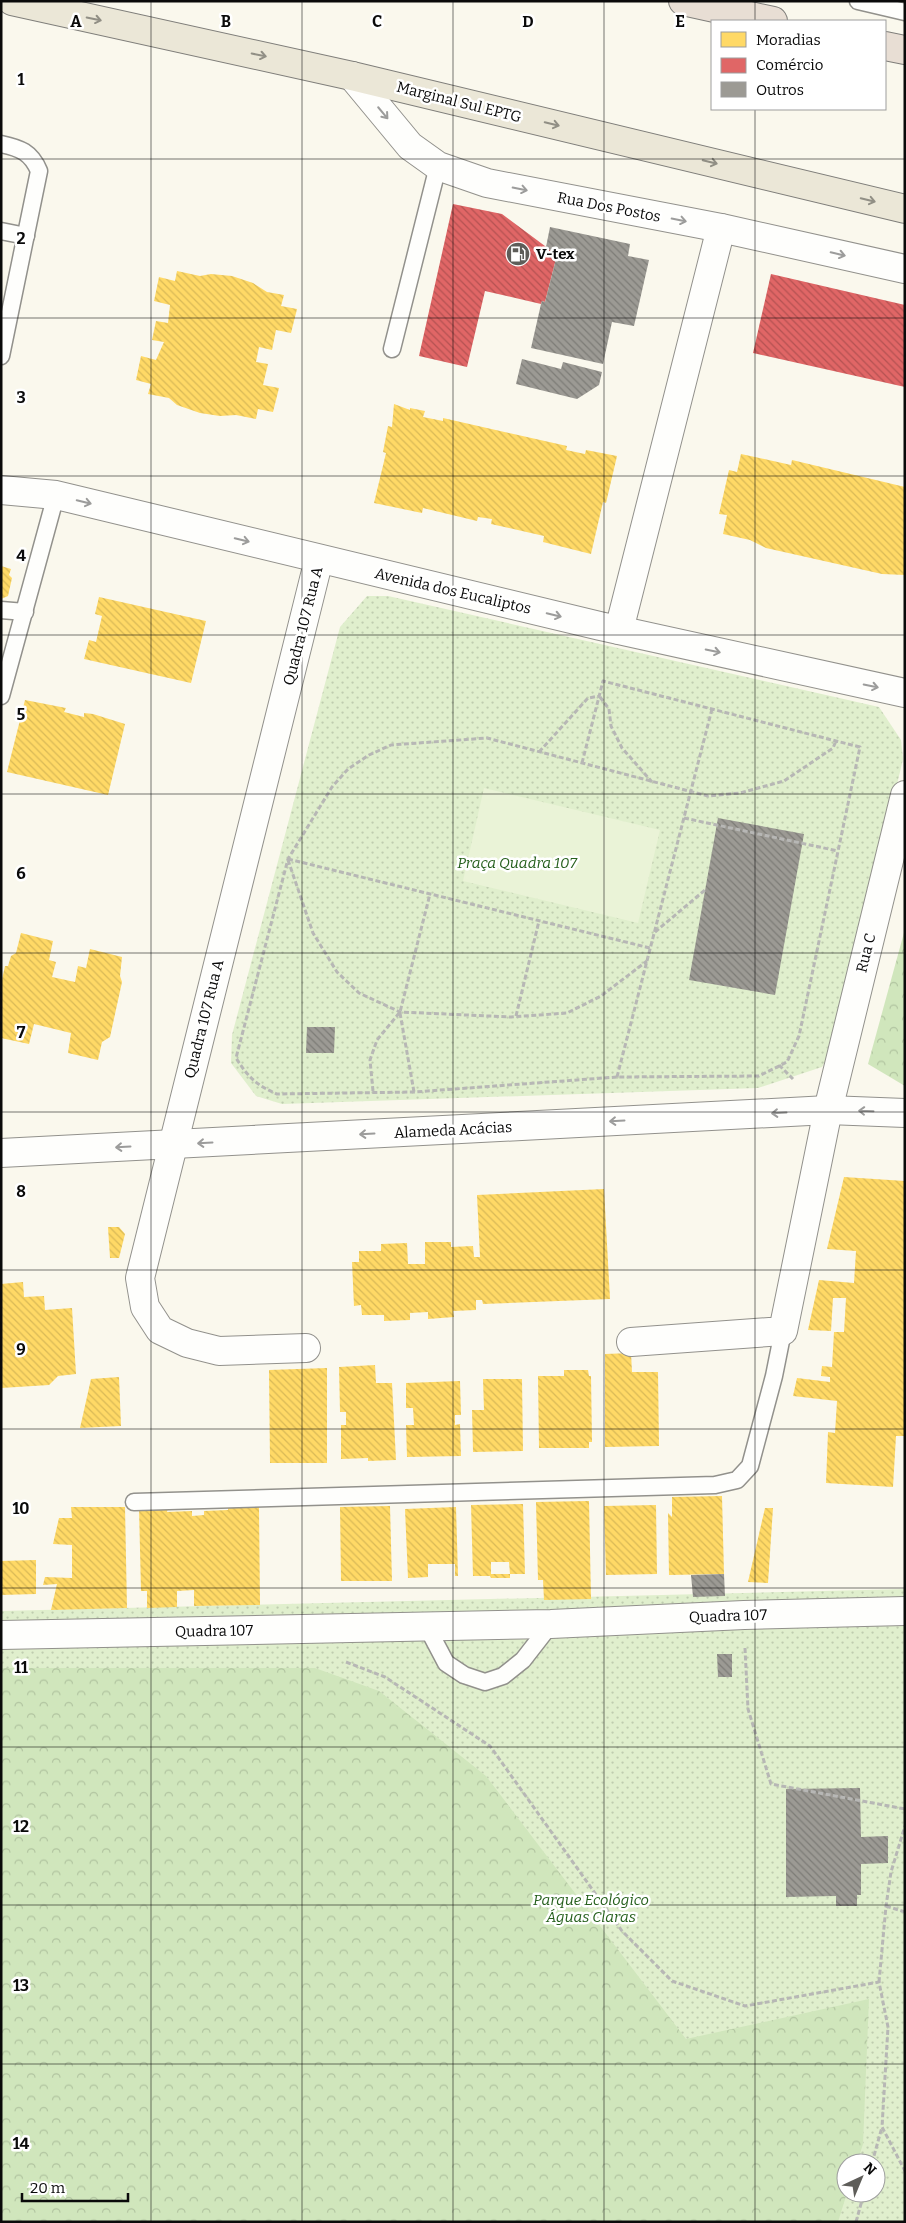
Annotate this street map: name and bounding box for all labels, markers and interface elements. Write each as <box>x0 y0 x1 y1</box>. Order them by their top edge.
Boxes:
text: A <box>70 12 82 31</box>
text: B <box>221 12 231 31</box>
text: C <box>372 12 382 31</box>
text: D <box>522 12 534 31</box>
text: E <box>675 12 685 31</box>
one-way arrow <box>85 15 101 24</box>
legend <box>711 20 886 110</box>
text: Moradias <box>756 31 821 49</box>
one-way arrow <box>250 51 266 61</box>
text: Comércio <box>756 56 823 74</box>
text: 1 <box>18 70 25 89</box>
street label: Marginal Sul EPTG <box>395 78 523 126</box>
text: Outros <box>756 81 804 99</box>
one-way arrow <box>377 107 388 120</box>
one-way arrow <box>544 120 560 129</box>
one-way arrow <box>702 158 718 167</box>
one-way arrow <box>511 185 527 195</box>
street label: Rua Dos Postos <box>556 188 662 226</box>
one-way arrow <box>860 196 876 205</box>
one-way arrow <box>671 216 687 226</box>
text: 2 <box>16 229 26 248</box>
fuel station icon: V-tex <box>505 241 531 267</box>
place label: V-tex <box>536 245 575 263</box>
one-way arrow <box>830 250 846 259</box>
text: 3 <box>16 388 26 407</box>
one-way arrow <box>75 498 91 507</box>
one-way arrow <box>233 536 249 545</box>
text: 4 <box>16 546 26 565</box>
street label: Quadra 107 Rua A <box>280 564 327 687</box>
street label: Avenida dos Eucaliptos <box>373 564 533 618</box>
one-way arrow <box>546 611 562 620</box>
one-way arrow <box>704 647 720 656</box>
one-way arrow <box>863 682 879 691</box>
text: 5 <box>17 705 26 724</box>
park label: Praça Quadra 107 <box>457 854 578 872</box>
text: 6 <box>16 864 26 883</box>
street label: Rua C <box>852 932 880 974</box>
street label: Quadra 107 Rua A <box>181 957 228 1080</box>
text: 7 <box>17 1023 26 1042</box>
one-way arrow <box>859 1107 875 1116</box>
one-way arrow <box>772 1108 788 1117</box>
one-way arrow <box>609 1116 626 1126</box>
street label: Alameda Acácias <box>393 1118 513 1142</box>
one-way arrow <box>360 1130 376 1139</box>
one-way arrow <box>197 1138 213 1147</box>
one-way arrow <box>115 1142 131 1151</box>
text: 8 <box>16 1182 26 1201</box>
text: 9 <box>16 1340 26 1359</box>
text: 10 <box>12 1499 30 1518</box>
street label: Quadra 107 <box>689 1606 768 1626</box>
street label: Quadra 107 <box>175 1621 254 1641</box>
text: 11 <box>14 1658 28 1677</box>
text: 12 <box>13 1817 29 1836</box>
park label: Parque Ecológico Águas Claras <box>533 1891 649 1926</box>
text: 13 <box>13 1976 29 1995</box>
text: 14 <box>13 2134 30 2153</box>
north arrow <box>836 2153 886 2203</box>
text: N <box>860 2159 880 2179</box>
scale bar <box>22 2170 129 2202</box>
text: 20 m <box>30 2179 66 2197</box>

